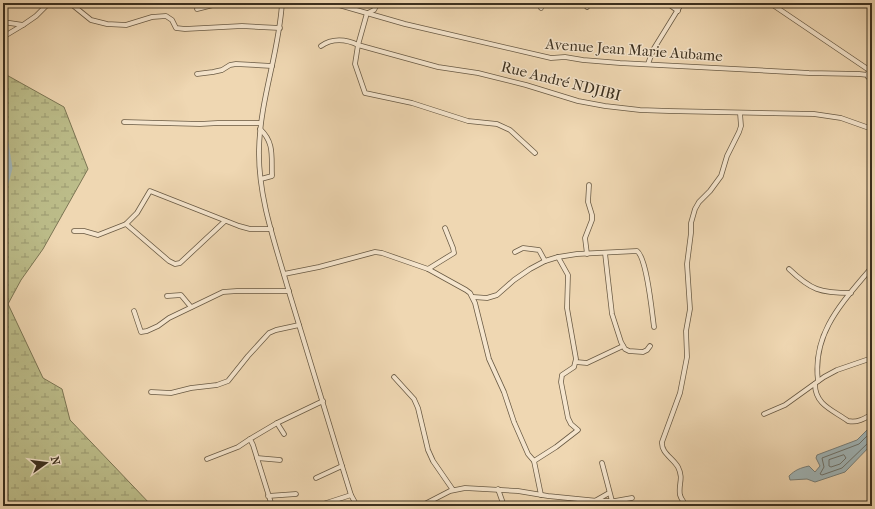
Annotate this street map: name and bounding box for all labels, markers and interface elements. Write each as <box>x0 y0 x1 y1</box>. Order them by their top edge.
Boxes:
street label: Avenue Jean Marie Aubame <box>544 35 724 65</box>
street label: Rue André NDJIBI <box>499 57 623 105</box>
north arrow <box>26 443 66 483</box>
text: N <box>48 455 63 467</box>

